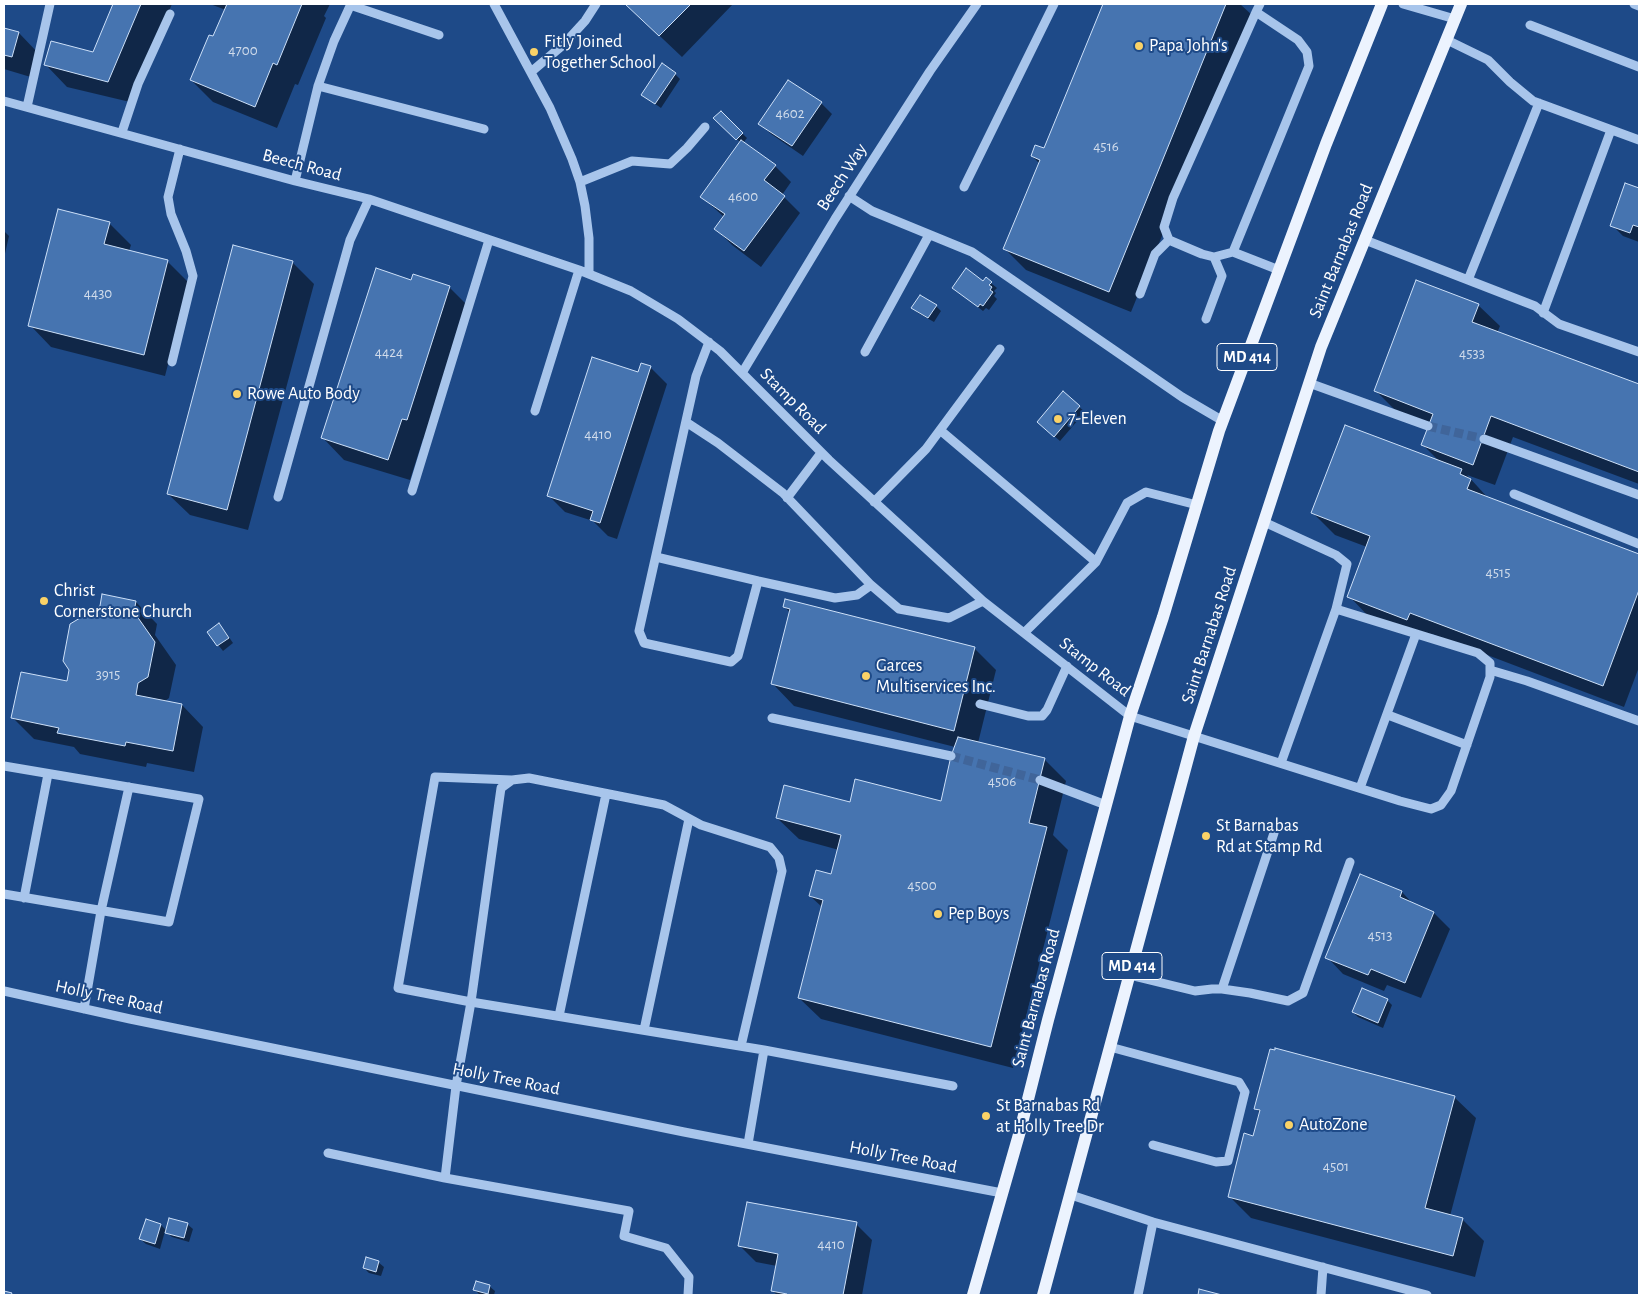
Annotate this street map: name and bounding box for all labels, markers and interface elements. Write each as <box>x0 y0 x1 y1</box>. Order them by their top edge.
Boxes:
place label: Fitly Joined Together School <box>544 31 656 74</box>
place label: Papa John's <box>1149 35 1228 57</box>
marker: Papa John's <box>1133 40 1145 52</box>
house number: 4700 <box>228 41 258 59</box>
marker: Fitly Joined Together School <box>528 46 540 58</box>
house number: 4602 <box>775 104 805 122</box>
house number: 4516 <box>1093 137 1119 155</box>
street label: Beech Way <box>812 139 872 215</box>
street label: Beech Road <box>260 144 344 186</box>
street label: Saint Barnabas Road <box>1304 181 1378 321</box>
house number: 4600 <box>728 187 758 205</box>
house number: 4430 <box>84 284 112 302</box>
house number: 4424 <box>375 343 403 361</box>
road number: MD 414 <box>1217 344 1277 371</box>
house number: 4533 <box>1459 344 1485 362</box>
street label: Stamp Road <box>755 363 831 439</box>
place label: Rowe Auto Body <box>247 383 360 405</box>
marker: Rowe Auto Body <box>231 388 243 400</box>
place label: 7-Eleven <box>1068 408 1127 430</box>
marker: 7-Eleven <box>1052 413 1064 425</box>
house number: 4410 <box>584 425 612 443</box>
house number: 4515 <box>1486 563 1510 581</box>
street label: Saint Barnabas Road <box>1177 564 1241 706</box>
place label: Christ Cornerstone Church <box>54 580 192 622</box>
marker: Christ Cornerstone Church <box>38 595 50 607</box>
street label: Stamp Road <box>1055 632 1135 702</box>
place label: Garces Multiservices Inc. <box>876 655 996 698</box>
house number: 3915 <box>96 665 120 683</box>
marker: Garces Multiservices Inc. <box>860 670 872 682</box>
house number: 4506 <box>988 772 1016 790</box>
place label: St Barnabas Rd at Stamp Rd <box>1216 815 1322 858</box>
marker: St Barnabas Rd at Stamp Rd <box>1200 830 1212 842</box>
house number: 4500 <box>907 876 937 894</box>
place label: Pep Boys <box>948 903 1009 925</box>
marker: Pep Boys <box>932 908 944 920</box>
street label: Saint Barnabas Road <box>1007 926 1065 1070</box>
house number: 4513 <box>1368 926 1392 944</box>
road number: MD 414 <box>1102 952 1162 979</box>
street label: Holly Tree Road <box>53 975 165 1019</box>
street label: Holly Tree Road <box>450 1058 562 1100</box>
place label: St Barnabas Rd at Holly Tree Dr <box>996 1095 1104 1138</box>
marker: St Barnabas Rd at Holly Tree Dr <box>980 1110 992 1122</box>
place label: AutoZone <box>1299 1114 1368 1136</box>
marker: AutoZone <box>1283 1119 1295 1131</box>
street label: Holly Tree Road <box>847 1136 959 1178</box>
house number: 4501 <box>1323 1157 1349 1175</box>
house number: 4410 <box>817 1235 845 1253</box>

